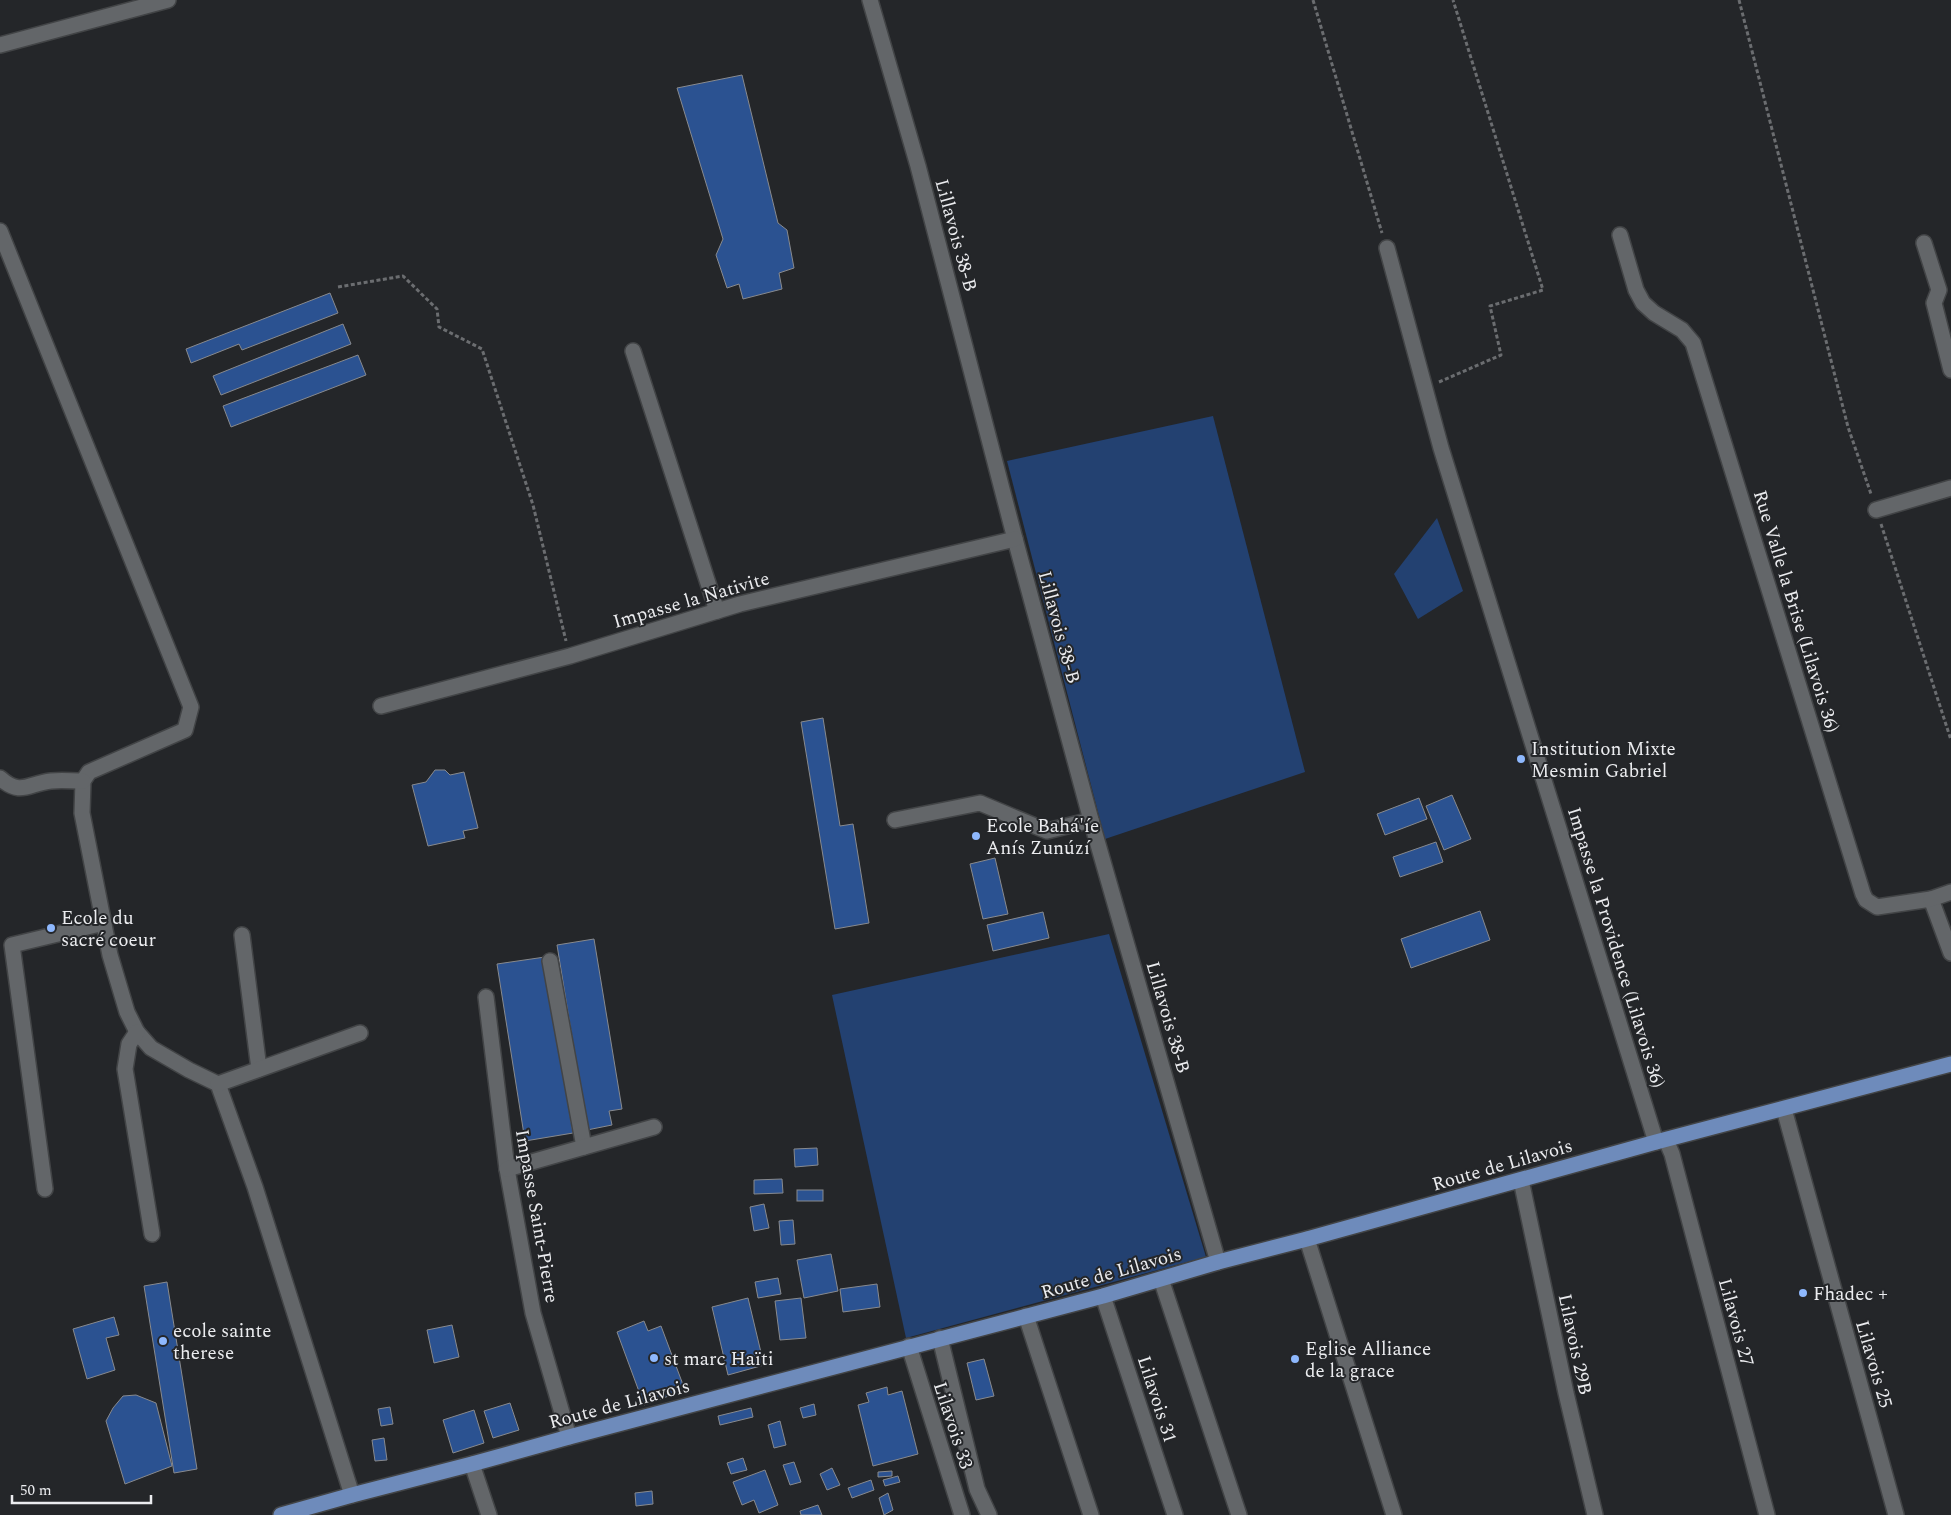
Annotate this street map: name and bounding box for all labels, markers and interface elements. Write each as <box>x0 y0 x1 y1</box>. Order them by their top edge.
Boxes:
street label: Lillavois 38-B <box>927 176 984 295</box>
street label: Rue Valle la Brise (Lilavois 36) <box>1745 487 1846 736</box>
street label: Impasse la Nativite <box>610 564 773 637</box>
street label: Lillavois 38-B <box>1030 568 1087 687</box>
place label: Institution Mixte Mesmin Gabriel <box>1531 735 1676 786</box>
marker: Institution Mixte Mesmin Gabriel <box>1515 753 1527 765</box>
street label: Impasse la Providence (Lilavois 36) <box>1559 804 1672 1091</box>
place label: Ecole Bahá'íe Anís Zunúzí <box>986 812 1099 863</box>
marker: Ecole Bahá'íe Anís Zunúzí <box>970 830 982 842</box>
place label: Ecole du sacré coeur <box>61 904 156 955</box>
marker: Ecole du sacré coeur <box>45 922 57 934</box>
street label: Lillavois 38-B <box>1138 958 1197 1077</box>
street label: Impasse Saint-Pierre <box>507 1127 566 1305</box>
street label: Route de Lilavois <box>1429 1132 1576 1199</box>
street label: Route de Lilavois <box>1038 1240 1185 1307</box>
street label: Lilavois 27 <box>1710 1275 1761 1370</box>
place label: Fhadec + <box>1813 1280 1888 1309</box>
marker: Fhadec + <box>1797 1287 1809 1299</box>
street label: Lilavois 29B <box>1550 1291 1599 1398</box>
place label: ecole sainte therese <box>173 1317 272 1368</box>
street label: Lilavois 25 <box>1847 1317 1900 1412</box>
marker: ecole sainte therese <box>157 1335 169 1347</box>
place label: Eglise Alliance de la grace <box>1305 1335 1431 1386</box>
place label: st marc Haïti <box>664 1345 774 1374</box>
marker: st marc Haïti <box>648 1352 660 1364</box>
street label: Lilavois 31 <box>1129 1352 1184 1447</box>
marker: Eglise Alliance de la grace <box>1289 1353 1301 1365</box>
street label: Route de Lilavois <box>546 1372 693 1437</box>
street label: Lilavois 33 <box>925 1378 980 1473</box>
scale bar <box>12 1472 151 1504</box>
text: 50 m <box>20 1479 52 1502</box>

